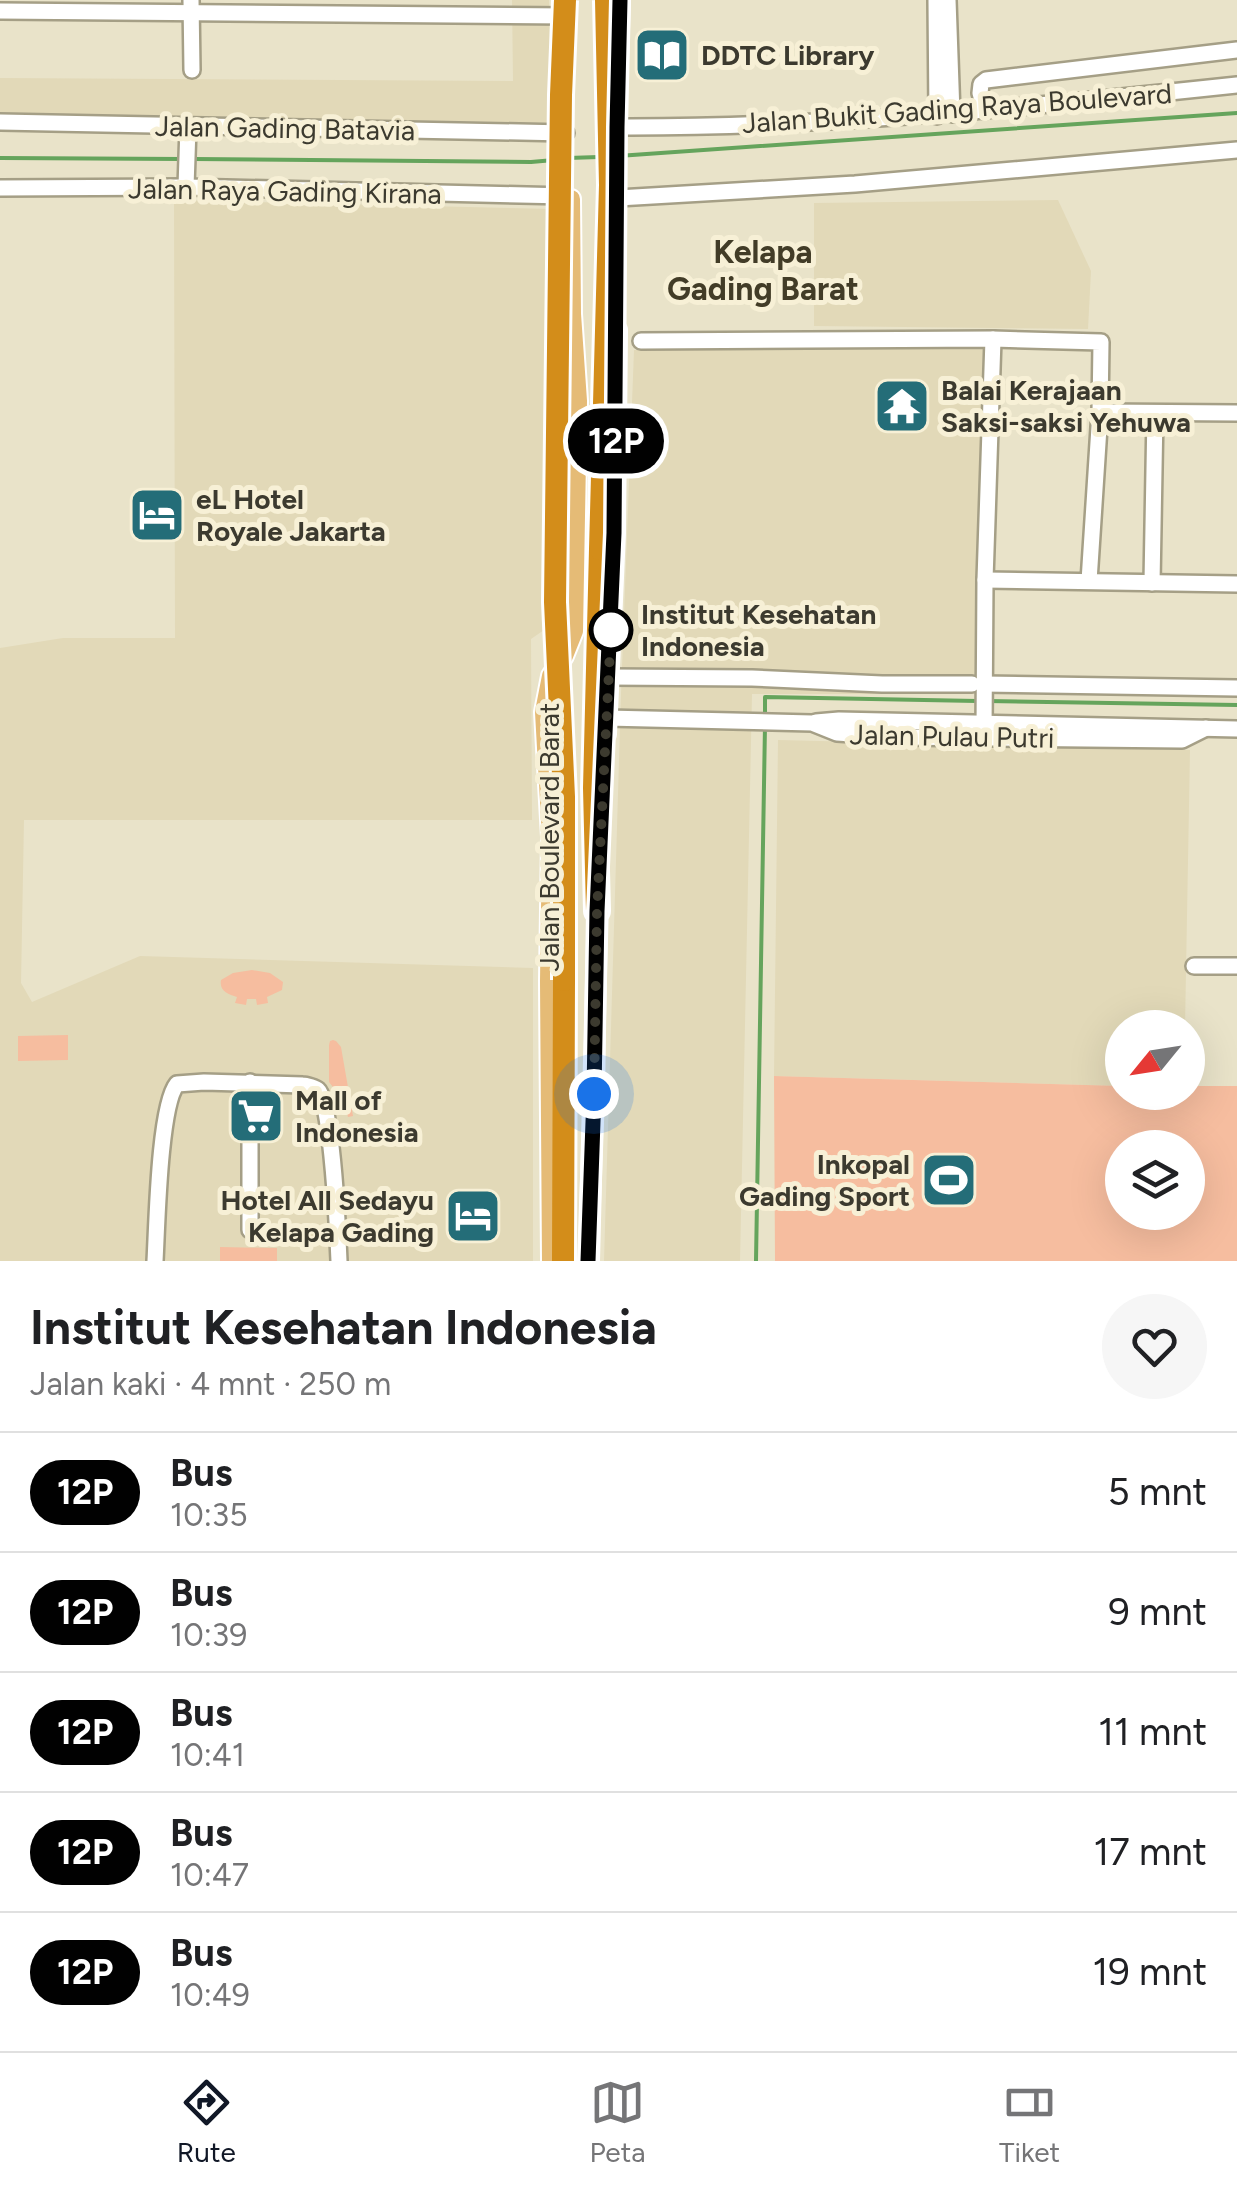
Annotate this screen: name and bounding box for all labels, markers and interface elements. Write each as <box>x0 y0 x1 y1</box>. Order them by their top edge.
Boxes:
library icon: DDTC Library <box>632 25 692 85</box>
place label: DDTC Library <box>701 38 875 72</box>
street label: Jalan Bukit Gading Raya Boulevard <box>741 76 1173 140</box>
street label: Jalan Gading Batavia <box>155 109 415 147</box>
street label: Jalan Raya Gading Kirana <box>128 171 442 211</box>
district label: Kelapa Gading Barat <box>667 233 859 308</box>
place label: Balai Kerajaan Saksi-saksi Yehuwa <box>941 373 1191 439</box>
temple icon: Balai Kerajaan Saksi-saksi Yehuwa <box>872 376 932 436</box>
line badge: 12P <box>558 408 674 474</box>
text: 12P <box>588 420 644 462</box>
place label: eL Hotel Royale Jakarta <box>196 482 386 548</box>
hotel icon: eL Hotel Royale Jakarta <box>127 485 187 545</box>
place label: Institut Kesehatan Indonesia <box>641 597 876 663</box>
marker: Institut Kesehatan Indonesia <box>590 609 632 651</box>
street label: Jalan Boulevard Barat <box>532 703 566 971</box>
street label: Jalan Pulau Putri <box>849 717 1055 755</box>
north arrow <box>1105 1010 1205 1110</box>
map controls <box>1105 1010 1205 1230</box>
your location <box>569 1069 619 1119</box>
place label: Mall of Indonesia <box>295 1083 419 1149</box>
supermarket icon: Mall of Indonesia <box>226 1086 286 1146</box>
button: layers <box>1105 1130 1205 1230</box>
place label: Inkopal Gading Sport <box>739 1147 910 1213</box>
sports icon: Inkopal Gading Sport <box>919 1150 979 1210</box>
place label: Hotel All Sedayu Kelapa Gading <box>220 1183 434 1249</box>
hotel icon: Hotel All Sedayu Kelapa Gading <box>443 1186 503 1246</box>
button: heart <box>1102 1294 1207 1399</box>
text: Institut Kesehatan Indonesia <box>30 1298 657 1356</box>
text: Jalan kaki · 4 mnt · 250 m <box>30 1365 391 1403</box>
text: Bus <box>170 1450 233 1496</box>
text: 5 mnt <box>1108 1469 1207 1515</box>
text: 12P <box>57 1471 113 1513</box>
text: 10:35 <box>170 1496 248 1534</box>
text: Bus <box>170 1570 233 1616</box>
text: 9 mnt <box>1108 1589 1207 1635</box>
text: 12P <box>57 1591 113 1633</box>
text: 10:39 <box>170 1616 247 1654</box>
text: Bus <box>170 1690 233 1736</box>
text: 11 mnt <box>1098 1709 1207 1755</box>
text: 12P <box>57 1711 113 1753</box>
text: 10:41 <box>170 1736 245 1774</box>
text: Bus <box>170 1810 233 1856</box>
text: 17 mnt <box>1094 1829 1207 1875</box>
text: 12P <box>57 1831 113 1873</box>
text: 10:47 <box>170 1856 249 1894</box>
text: Bus <box>170 1930 233 1976</box>
text: 19 mnt <box>1093 1949 1207 1995</box>
text: 12P <box>57 1951 113 1993</box>
text: 10:49 <box>170 1976 250 2014</box>
tab: Rute <box>177 2075 236 2169</box>
tab: Peta <box>589 2075 645 2169</box>
tab: Tiket <box>999 2075 1060 2169</box>

